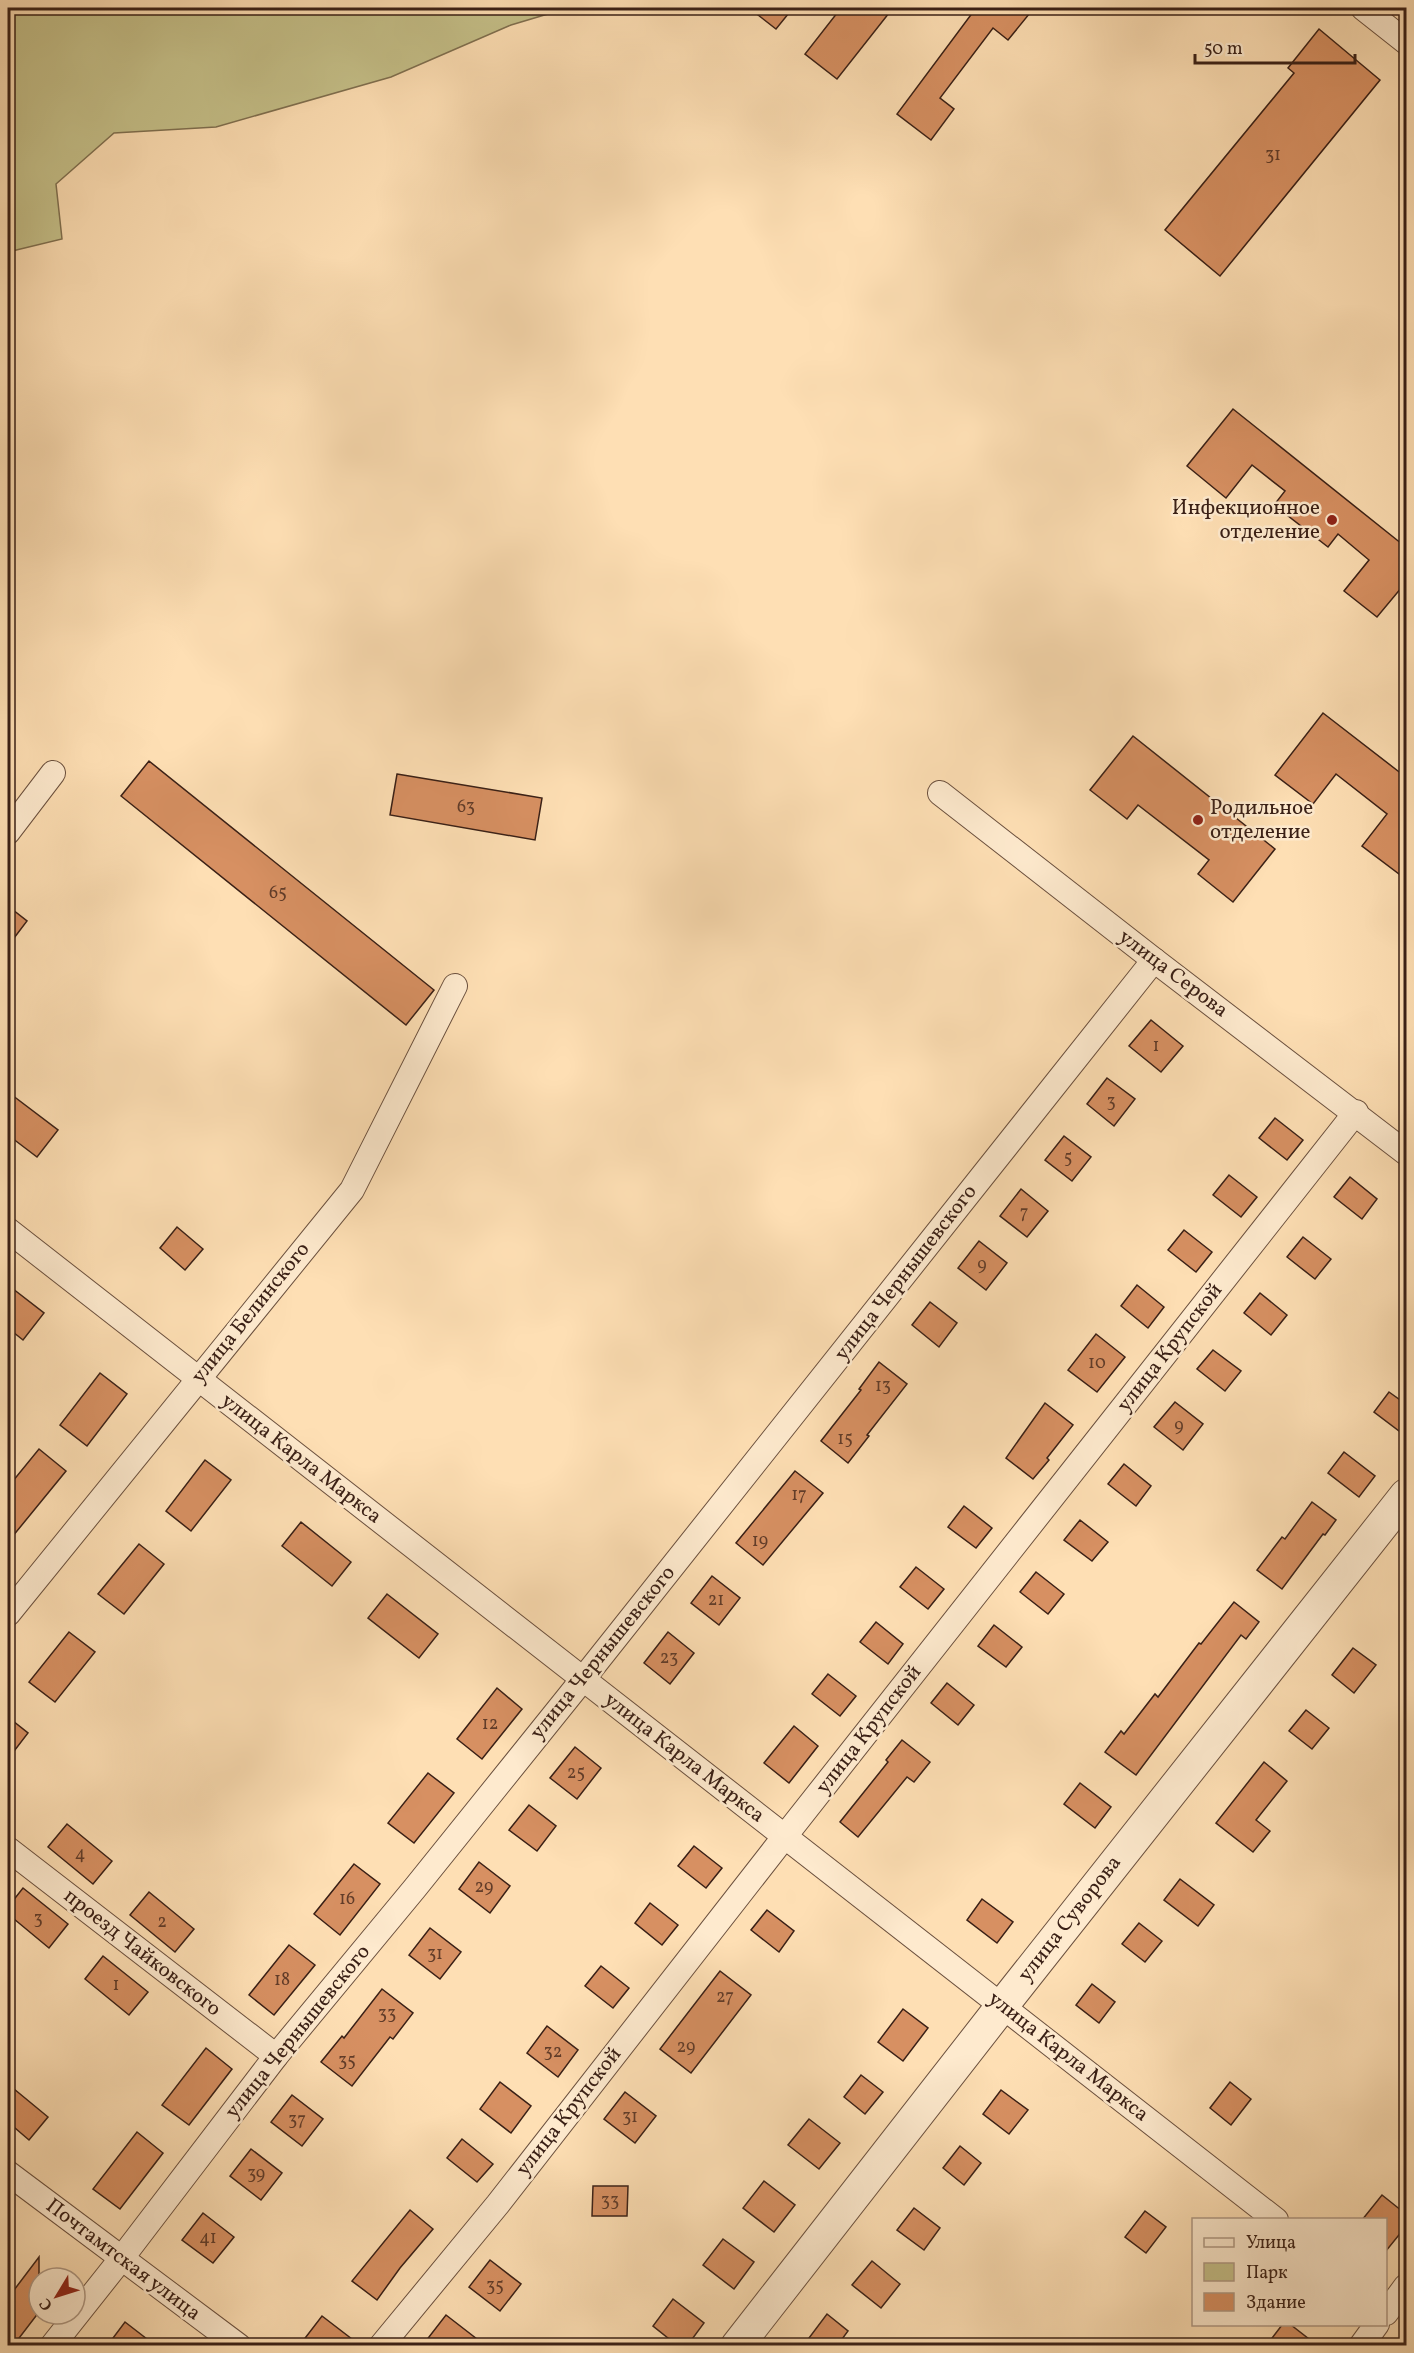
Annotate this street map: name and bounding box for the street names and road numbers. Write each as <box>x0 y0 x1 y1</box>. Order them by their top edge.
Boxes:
street label: улица Серова <box>1112 923 1234 1025</box>
street label: улица Чернышевского <box>828 1179 984 1367</box>
street label: улица Белинского <box>185 1236 317 1390</box>
street label: улица Крупской <box>1110 1277 1230 1419</box>
street label: улица Карла Маркса <box>214 1387 388 1531</box>
street label: улица Чернышевского <box>524 1560 682 1746</box>
street label: улица Крупской <box>809 1659 929 1801</box>
street label: улица Карла Маркса <box>597 1686 771 1830</box>
street label: улица Суворова <box>1011 1850 1129 1988</box>
street label: проезд Чайковского <box>57 1882 227 2024</box>
street label: улица Чернышевского <box>219 1939 377 2125</box>
street label: улица Карла Маркса <box>981 1985 1155 2129</box>
street label: улица Крупской <box>509 2041 629 2183</box>
street label: Почтамтская улица <box>39 2192 207 2328</box>

